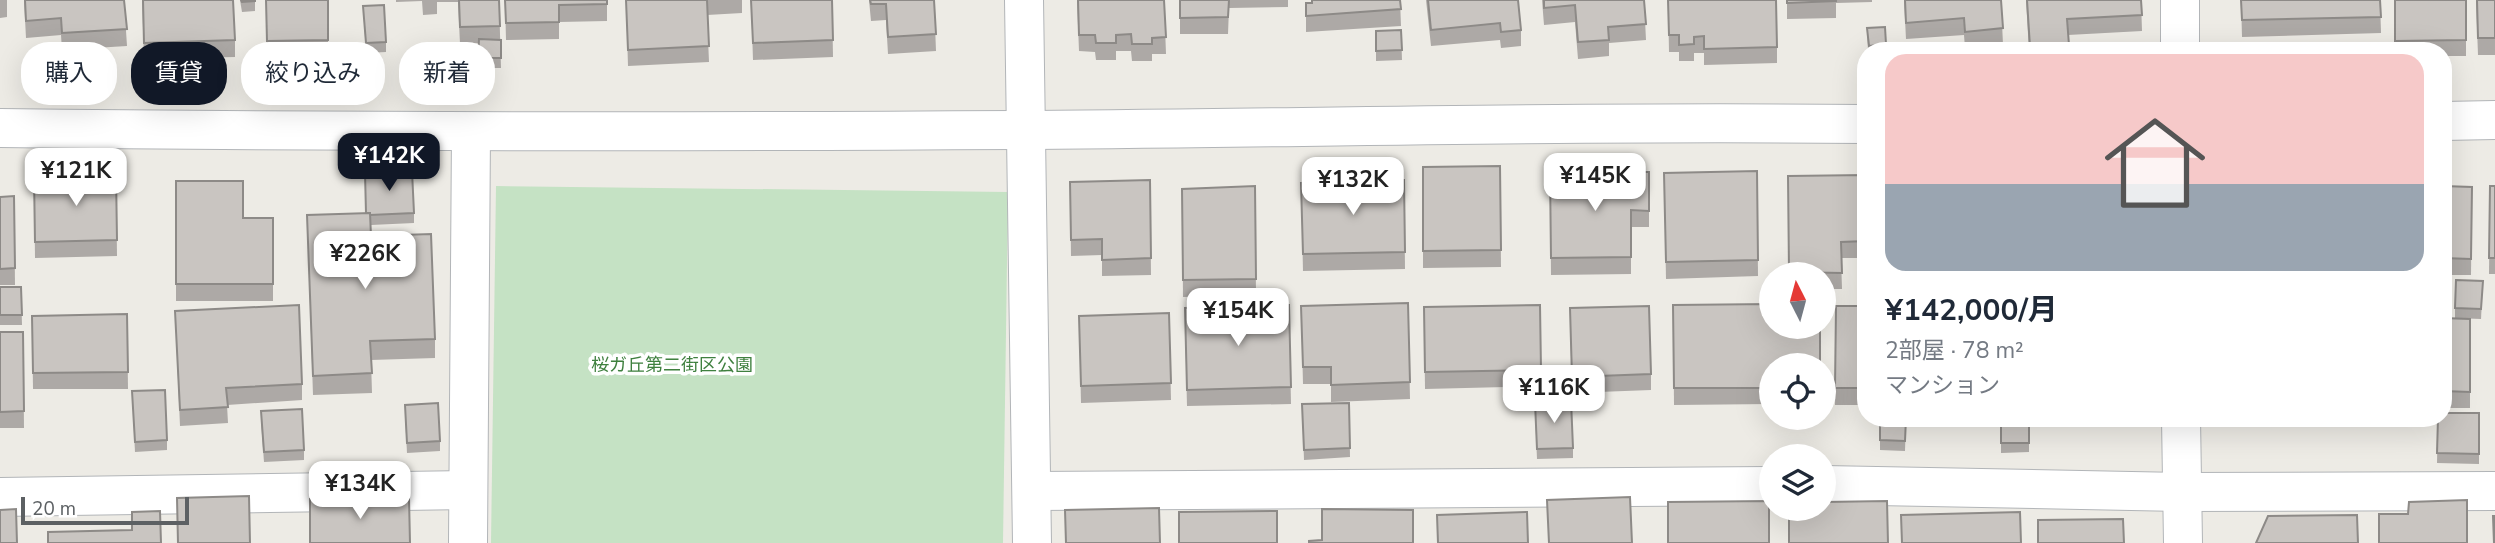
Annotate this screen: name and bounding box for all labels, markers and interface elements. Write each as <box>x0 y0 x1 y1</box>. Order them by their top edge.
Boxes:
chip: 購入 <box>21 42 117 105</box>
chip: 賃貸 <box>131 42 227 105</box>
chip: 絞り込み <box>241 42 385 105</box>
chip: 新着 <box>399 42 495 105</box>
icon: home <box>2092 100 2218 226</box>
pin: ¥142K <box>340 134 438 193</box>
text: ¥142K <box>354 140 424 171</box>
pin: ¥121K <box>27 148 125 208</box>
pin: ¥145K <box>1546 154 1644 213</box>
text: ¥121K <box>41 155 111 186</box>
pin: ¥132K <box>1304 158 1402 217</box>
text: ¥145K <box>1560 160 1630 191</box>
text: ¥132K <box>1318 164 1388 195</box>
pin: ¥226K <box>316 232 414 291</box>
text: ¥226K <box>330 238 400 269</box>
north arrow <box>1759 262 1836 340</box>
map controls <box>1759 262 1836 521</box>
pin: ¥154K <box>1189 288 1287 348</box>
text: ¥142,000/月 <box>1885 290 2058 331</box>
text: ¥154K <box>1203 295 1273 326</box>
text: 2部屋 · 78 m² <box>1885 335 2024 366</box>
park label: 桜ガ丘第二街区公園 <box>591 353 753 377</box>
button: locate <box>1759 353 1836 430</box>
pin: ¥116K <box>1505 366 1603 425</box>
text: マンション <box>1885 370 2000 401</box>
text: ¥116K <box>1519 372 1589 403</box>
button: layers <box>1759 444 1836 521</box>
pin: ¥134K <box>311 462 409 521</box>
text: ¥134K <box>325 468 395 499</box>
scale bar <box>21 494 189 526</box>
text: 20 m <box>32 496 76 522</box>

